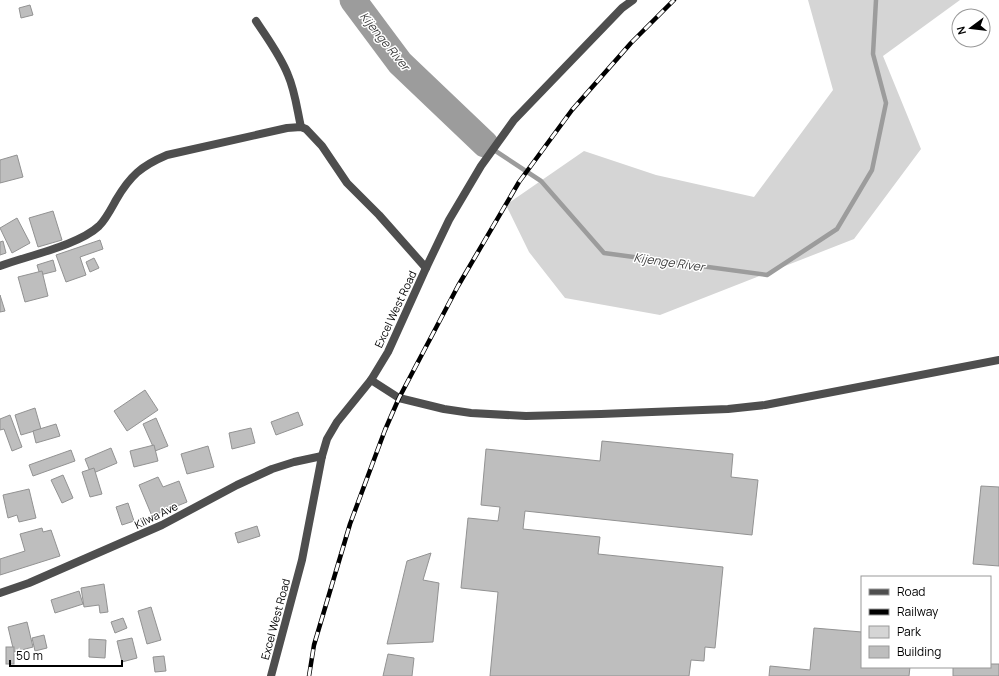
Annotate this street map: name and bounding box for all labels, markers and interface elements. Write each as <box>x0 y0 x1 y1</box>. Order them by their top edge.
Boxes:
water label: Kijenge River <box>356 8 415 75</box>
north arrow <box>951 8 991 48</box>
text: N <box>953 25 969 36</box>
water label: Kijenge River <box>633 249 707 276</box>
street label: Excel West Road <box>371 268 419 350</box>
street label: Kilwa Ave <box>132 498 181 532</box>
legend <box>861 576 991 668</box>
street label: Excel West Road <box>257 577 293 661</box>
text: Road <box>897 583 925 600</box>
text: Railway <box>897 603 939 620</box>
text: Park <box>897 623 922 640</box>
scale bar <box>10 642 122 668</box>
text: Building <box>897 643 941 660</box>
text: 50 m <box>16 647 43 664</box>

